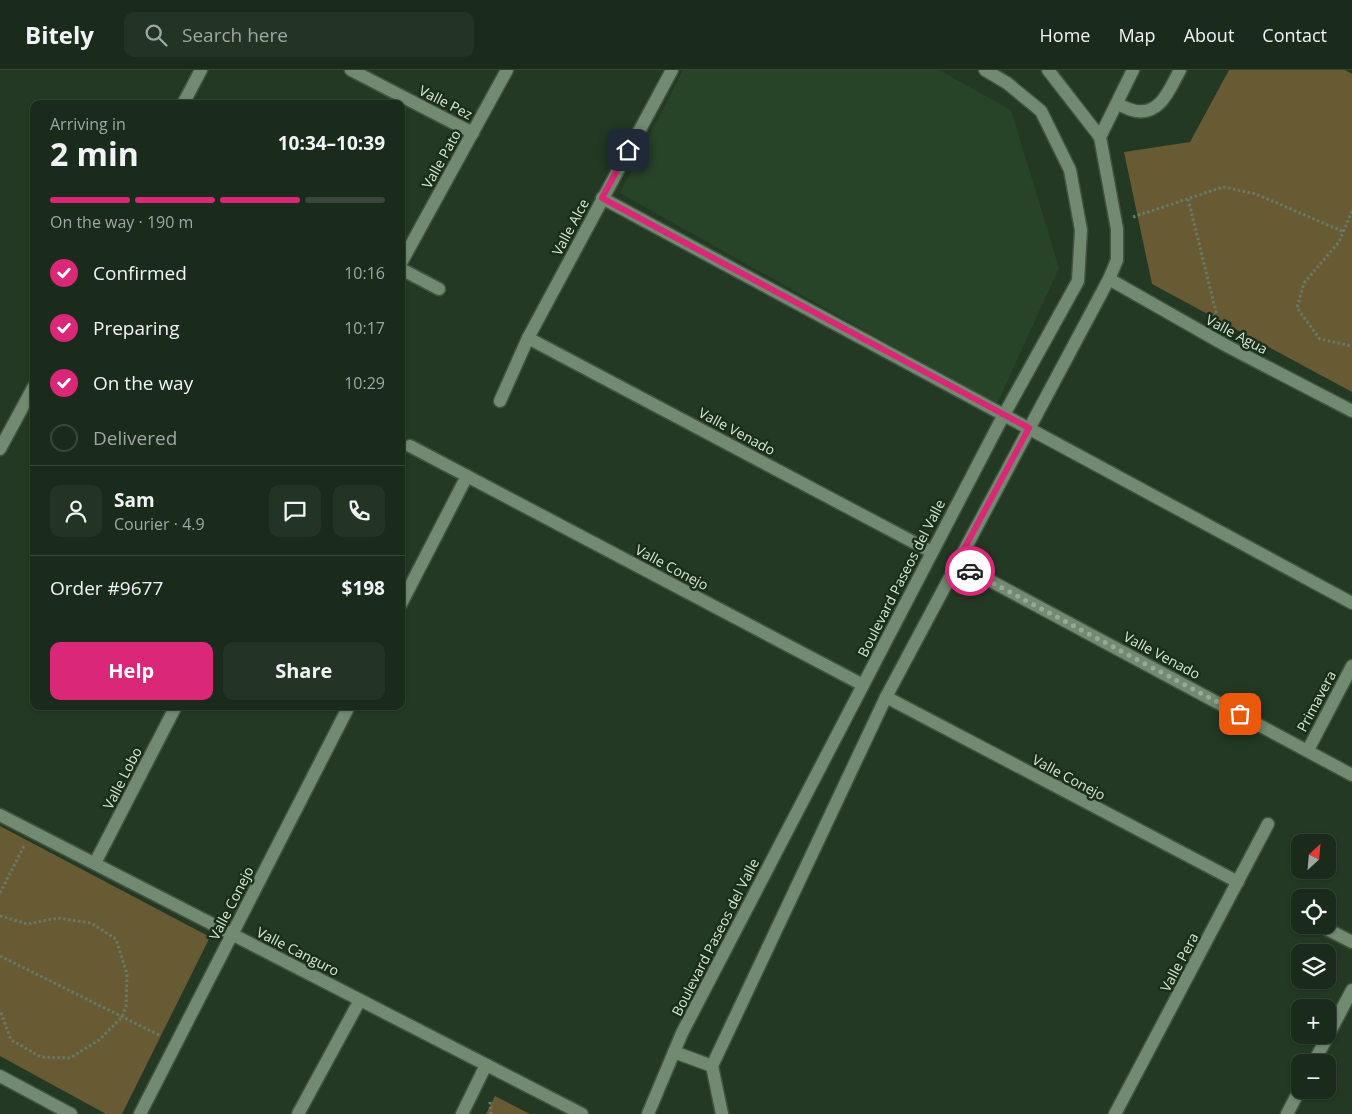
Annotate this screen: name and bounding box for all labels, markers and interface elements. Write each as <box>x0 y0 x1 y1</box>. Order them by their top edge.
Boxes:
search box <box>124 12 474 57</box>
text: Bitely <box>25 18 94 51</box>
icon: search <box>142 21 170 49</box>
text: Search here <box>182 22 288 48</box>
text: Home <box>1040 23 1090 47</box>
text: Map <box>1118 23 1156 47</box>
text: About <box>1184 23 1234 47</box>
text: Contact <box>1262 23 1327 47</box>
street label: Valle Pez <box>416 80 476 124</box>
text: Arriving in <box>50 113 126 135</box>
street label: Valle Pato <box>417 126 465 192</box>
pin <box>607 129 649 171</box>
text: 10:34–10:39 <box>278 130 385 156</box>
text: 2 min <box>50 132 139 175</box>
icon: home <box>614 136 642 164</box>
street label: Valle Alce <box>547 195 593 259</box>
text: On the way · 190 m <box>50 211 193 233</box>
icon: check <box>50 259 78 287</box>
text: Confirmed <box>93 260 187 286</box>
text: 10:16 <box>344 262 385 284</box>
street label: Valle Agua <box>1203 310 1271 358</box>
icon: check <box>50 314 78 342</box>
text: Preparing <box>93 315 180 341</box>
text: 10:17 <box>344 317 385 339</box>
icon: check <box>50 369 78 397</box>
text: On the way <box>93 370 193 396</box>
text: 10:29 <box>344 372 385 394</box>
street label: Valle Venado <box>695 403 779 459</box>
text: Delivered <box>93 425 177 451</box>
button: person <box>50 485 102 537</box>
button: chat <box>269 485 321 537</box>
button: phone <box>333 485 385 537</box>
text: Sam <box>114 487 155 513</box>
street label: Boulevard Paseos del Valle <box>853 496 949 660</box>
text: Courier · 4.9 <box>114 513 205 535</box>
street label: Valle Conejo <box>632 540 712 594</box>
courier <box>945 546 995 596</box>
icon: car <box>956 557 984 585</box>
text: Order #9677 <box>50 575 163 601</box>
text: $198 <box>342 575 385 601</box>
street label: Valle Venado <box>1120 627 1204 683</box>
button: Help <box>50 642 213 700</box>
button: Share <box>223 642 385 700</box>
street label: Primavera <box>1292 667 1340 735</box>
pin <box>1219 693 1261 735</box>
icon: bag <box>1226 700 1254 728</box>
street label: Valle Lobo <box>98 744 146 812</box>
street label: Valle Conejo <box>1029 750 1109 804</box>
north arrow <box>1291 834 1336 879</box>
map controls <box>1291 834 1336 1099</box>
street label: Boulevard Paseos del Valle <box>667 855 763 1019</box>
street label: Valle Conejo <box>204 863 258 943</box>
button: locate <box>1291 889 1336 934</box>
street label: Valle Canguro <box>253 922 343 980</box>
street label: Valle Pera <box>1155 929 1203 995</box>
button: layers <box>1291 944 1336 989</box>
button: + <box>1291 999 1336 1044</box>
button: − <box>1291 1054 1336 1099</box>

